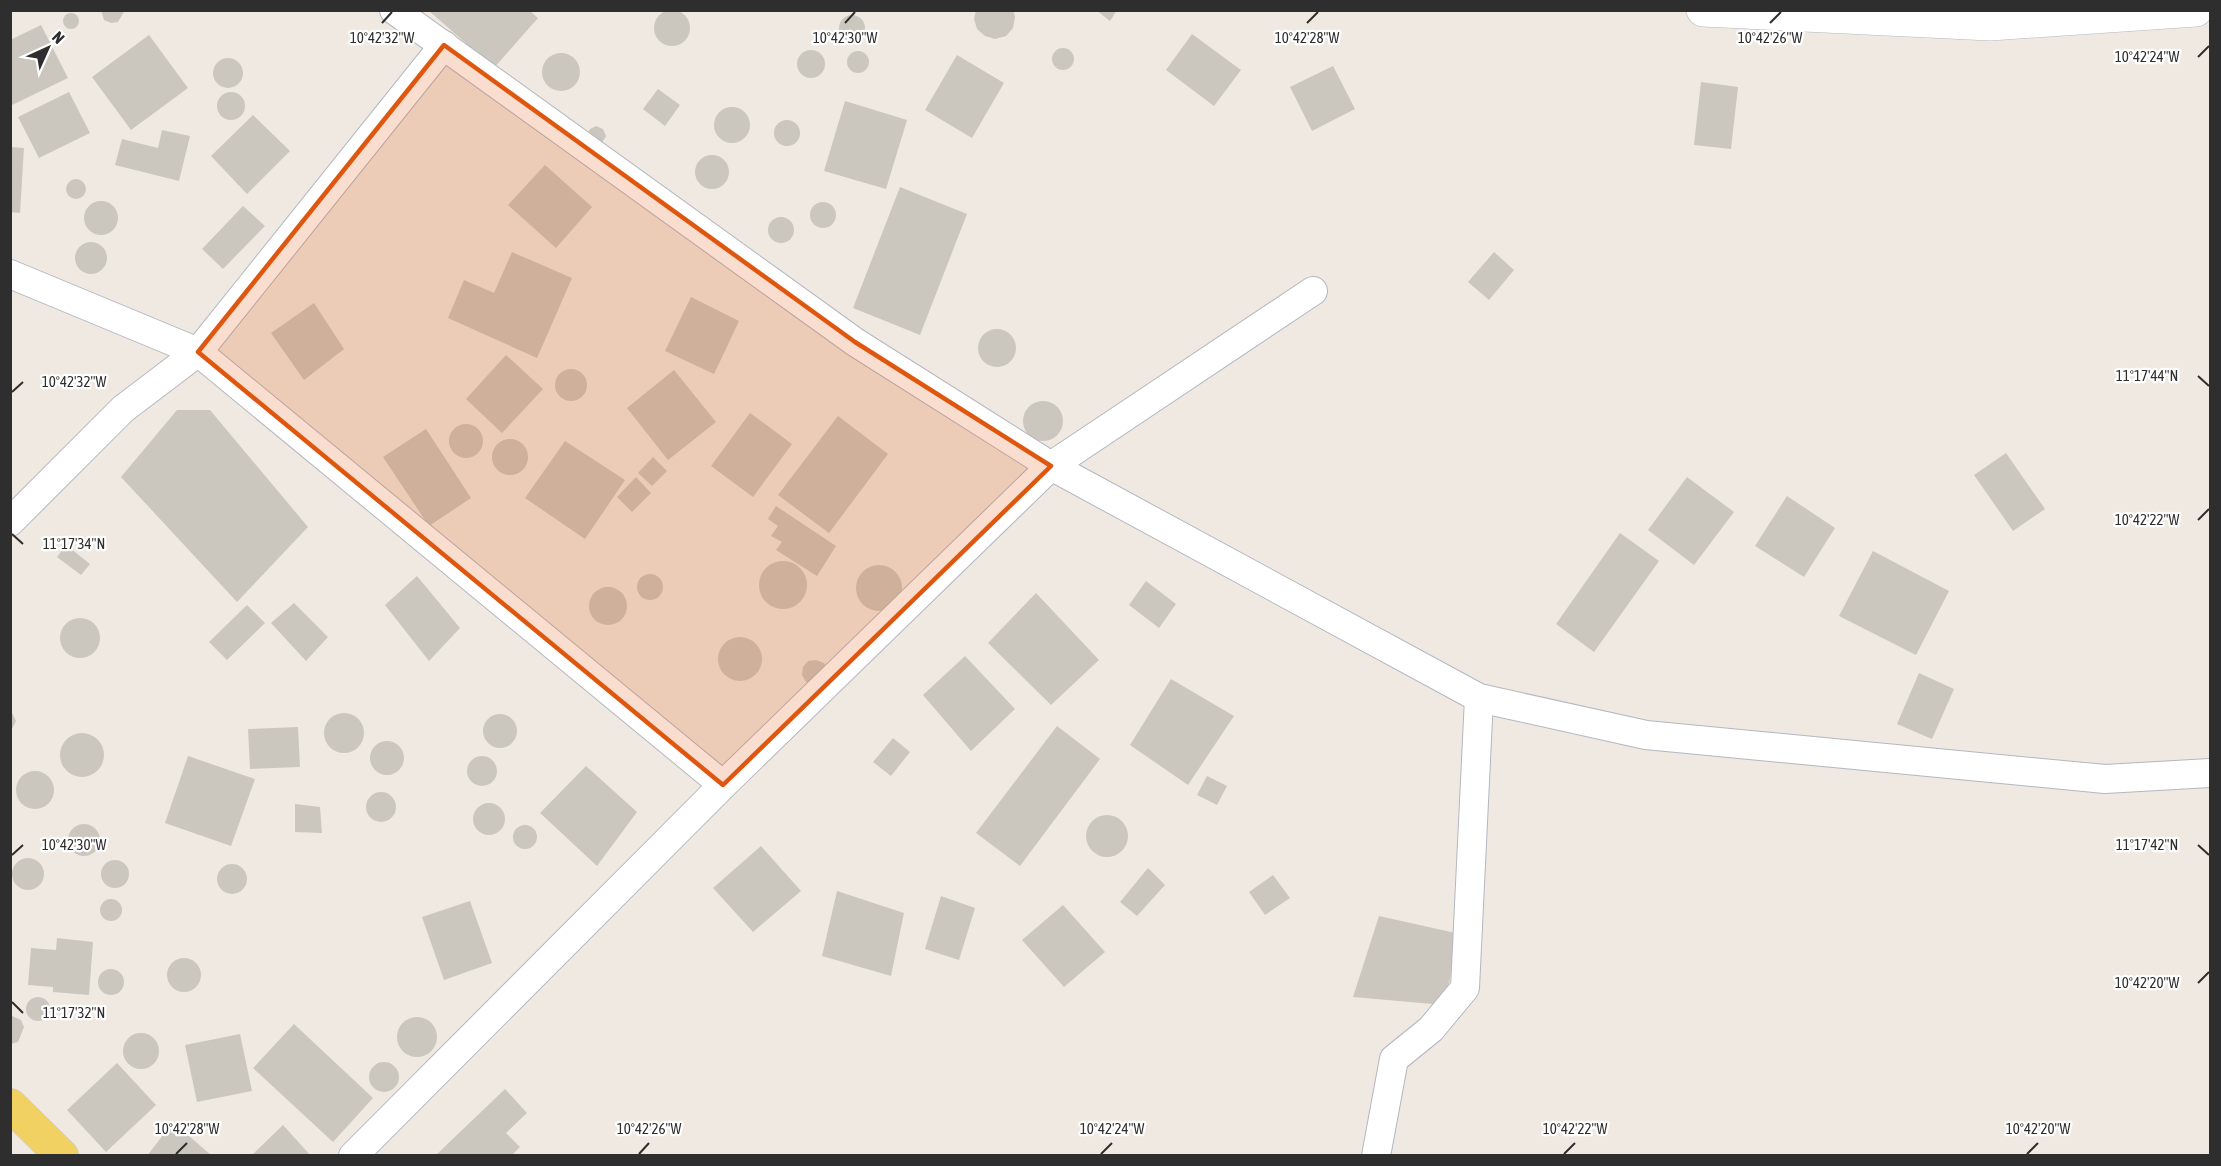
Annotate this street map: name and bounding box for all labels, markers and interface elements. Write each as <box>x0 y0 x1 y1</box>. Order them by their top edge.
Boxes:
north arrow <box>18 18 78 78</box>
text: N <box>49 28 68 47</box>
text: 10°42'32"W <box>350 29 414 46</box>
text: 10°42'30"W <box>813 29 877 46</box>
text: 10°42'28"W <box>1275 29 1339 46</box>
text: 10°42'26"W <box>1738 29 1802 46</box>
text: 10°42'24"W <box>2115 48 2179 65</box>
text: 11°17'44"N <box>2116 367 2178 384</box>
text: 10°42'32"W <box>42 373 106 390</box>
text: 10°42'22"W <box>2115 511 2179 528</box>
text: 11°17'34"N <box>43 535 105 552</box>
text: 10°42'30"W <box>42 836 106 853</box>
text: 11°17'42"N <box>2116 836 2178 853</box>
text: 10°42'20"W <box>2115 974 2179 991</box>
text: 11°17'32"N <box>43 1004 105 1021</box>
text: 10°42'28"W <box>155 1120 219 1137</box>
text: 10°42'26"W <box>617 1120 681 1137</box>
text: 10°42'24"W <box>1080 1120 1144 1137</box>
text: 10°42'22"W <box>1543 1120 1607 1137</box>
text: 10°42'20"W <box>2006 1120 2070 1137</box>

